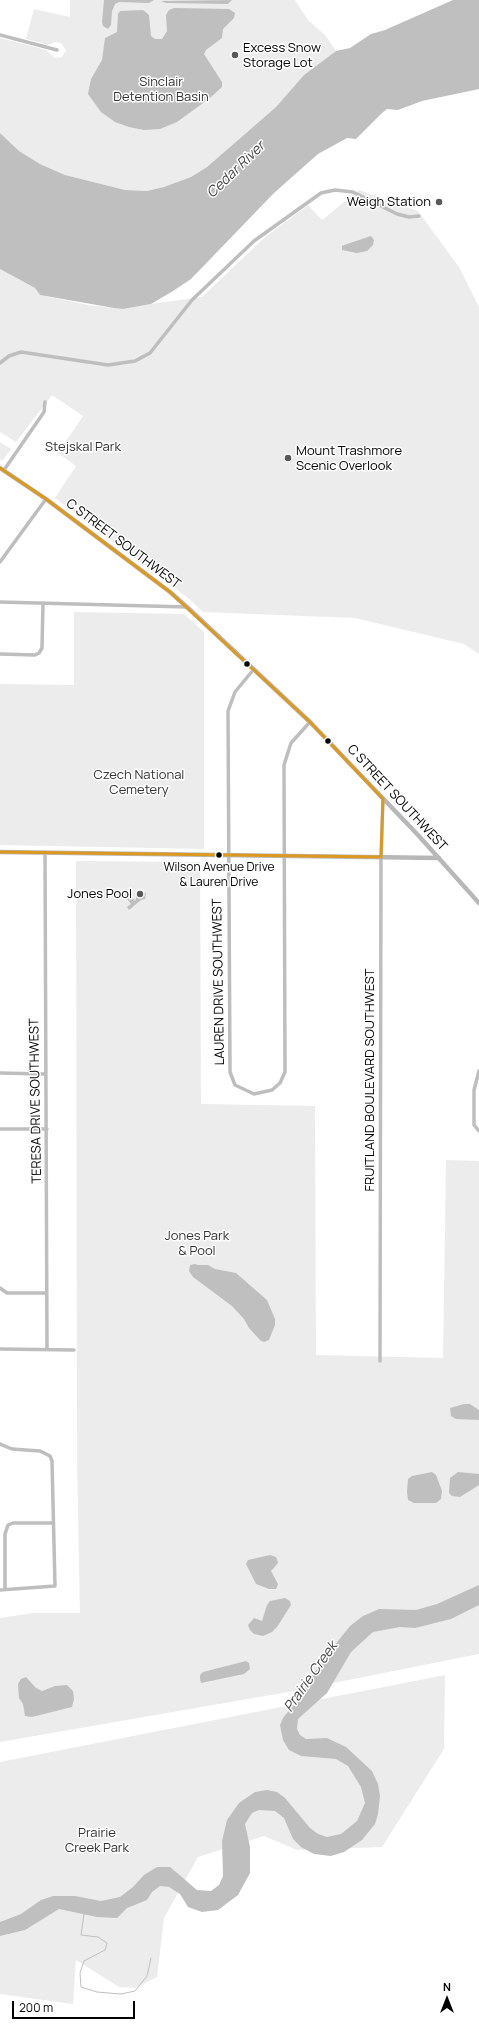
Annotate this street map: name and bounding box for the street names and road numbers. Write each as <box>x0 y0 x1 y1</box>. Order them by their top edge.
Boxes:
street label: C STREET SOUTHWEST <box>63 496 183 592</box>
street label: C STREET SOUTHWEST <box>344 742 450 854</box>
street label: LAUREN DRIVE SOUTHWEST <box>210 898 228 1066</box>
street label: FRUITLAND BOULEVARD SOUTHWEST <box>362 968 378 1192</box>
street label: TERESA DRIVE SOUTHWEST <box>27 1018 45 1184</box>

